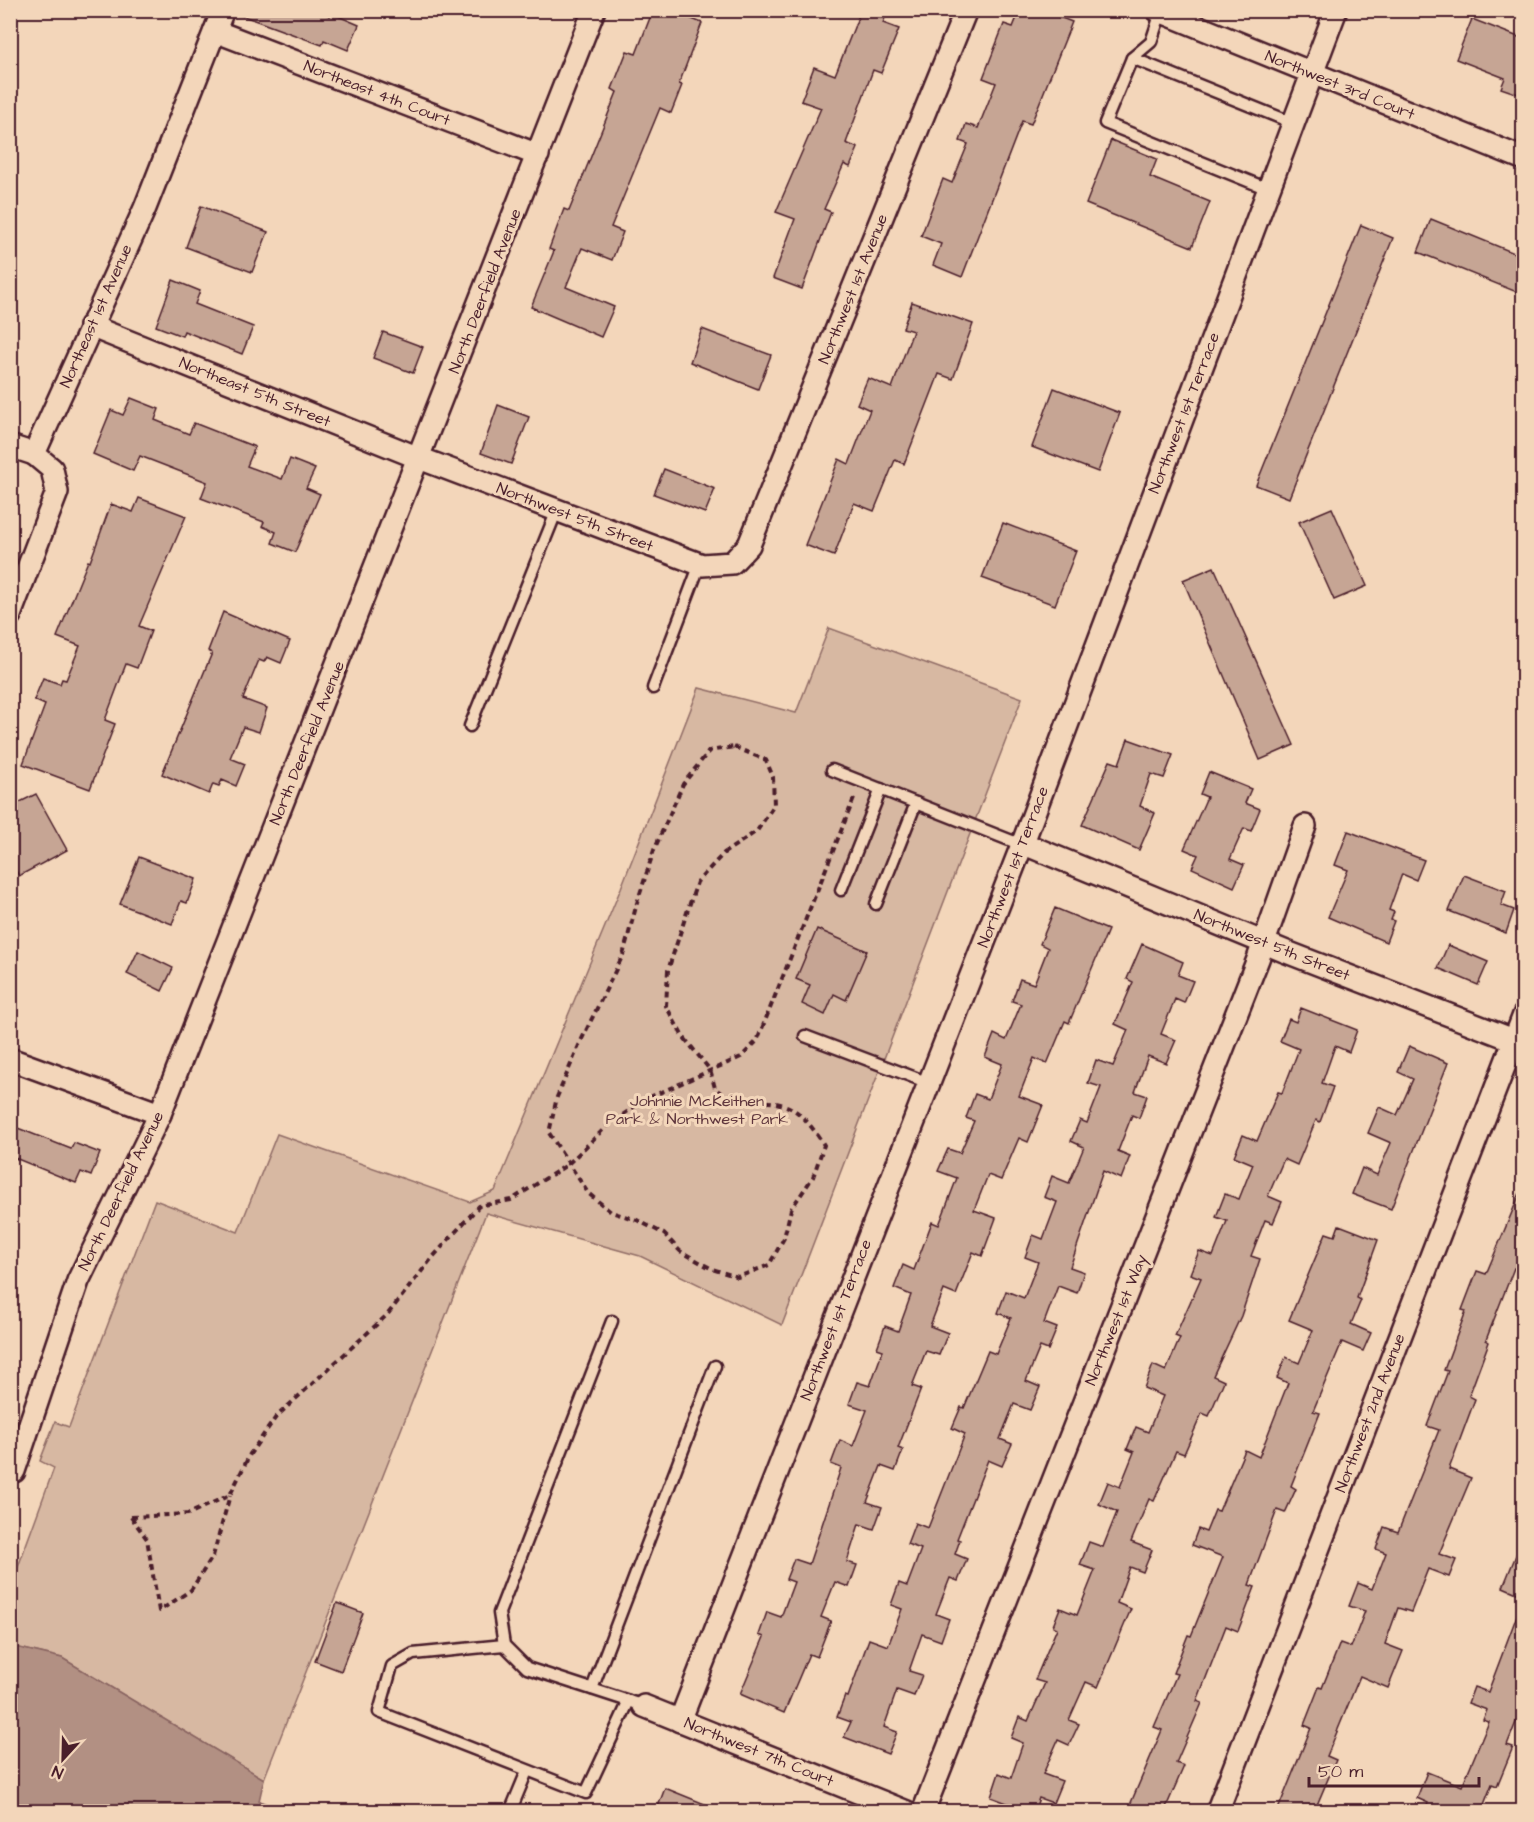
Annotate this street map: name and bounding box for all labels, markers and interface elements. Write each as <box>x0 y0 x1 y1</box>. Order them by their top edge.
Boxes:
street label: Northwest 3rd Court <box>1262 45 1419 125</box>
street label: Northeast 4th Court <box>301 55 454 131</box>
street label: North Deerfield Avenue <box>443 205 527 377</box>
street label: Northwest 1st Avenue <box>813 211 893 367</box>
street label: Northeast 1st Avenue <box>54 240 138 391</box>
street label: Northwest 1st Terrace <box>1143 329 1225 497</box>
street label: Northeast 5th Street <box>176 352 334 433</box>
street label: Northwest 5th Street <box>493 477 657 557</box>
street label: North Deerfield Avenue <box>264 657 350 828</box>
street label: Northwest 1st Terrace <box>972 783 1054 951</box>
street label: Northwest 5th Street <box>1191 904 1354 987</box>
park label: Johnnie McKeithen Park & Northwest Park <box>606 1090 788 1130</box>
street label: North Deerfield Avenue <box>73 1107 169 1274</box>
street label: Northwest 1st Terrace <box>795 1236 877 1404</box>
street label: Northwest 1st Way <box>1080 1251 1153 1389</box>
street label: Northwest 2nd Avenue <box>1330 1330 1411 1496</box>
street label: Northwest 7th Court <box>681 1712 837 1792</box>
north arrow <box>33 1729 93 1789</box>
scale bar <box>1309 1750 1478 1788</box>
text: 50 m <box>1318 1759 1363 1784</box>
text: N <box>49 1760 67 1784</box>

